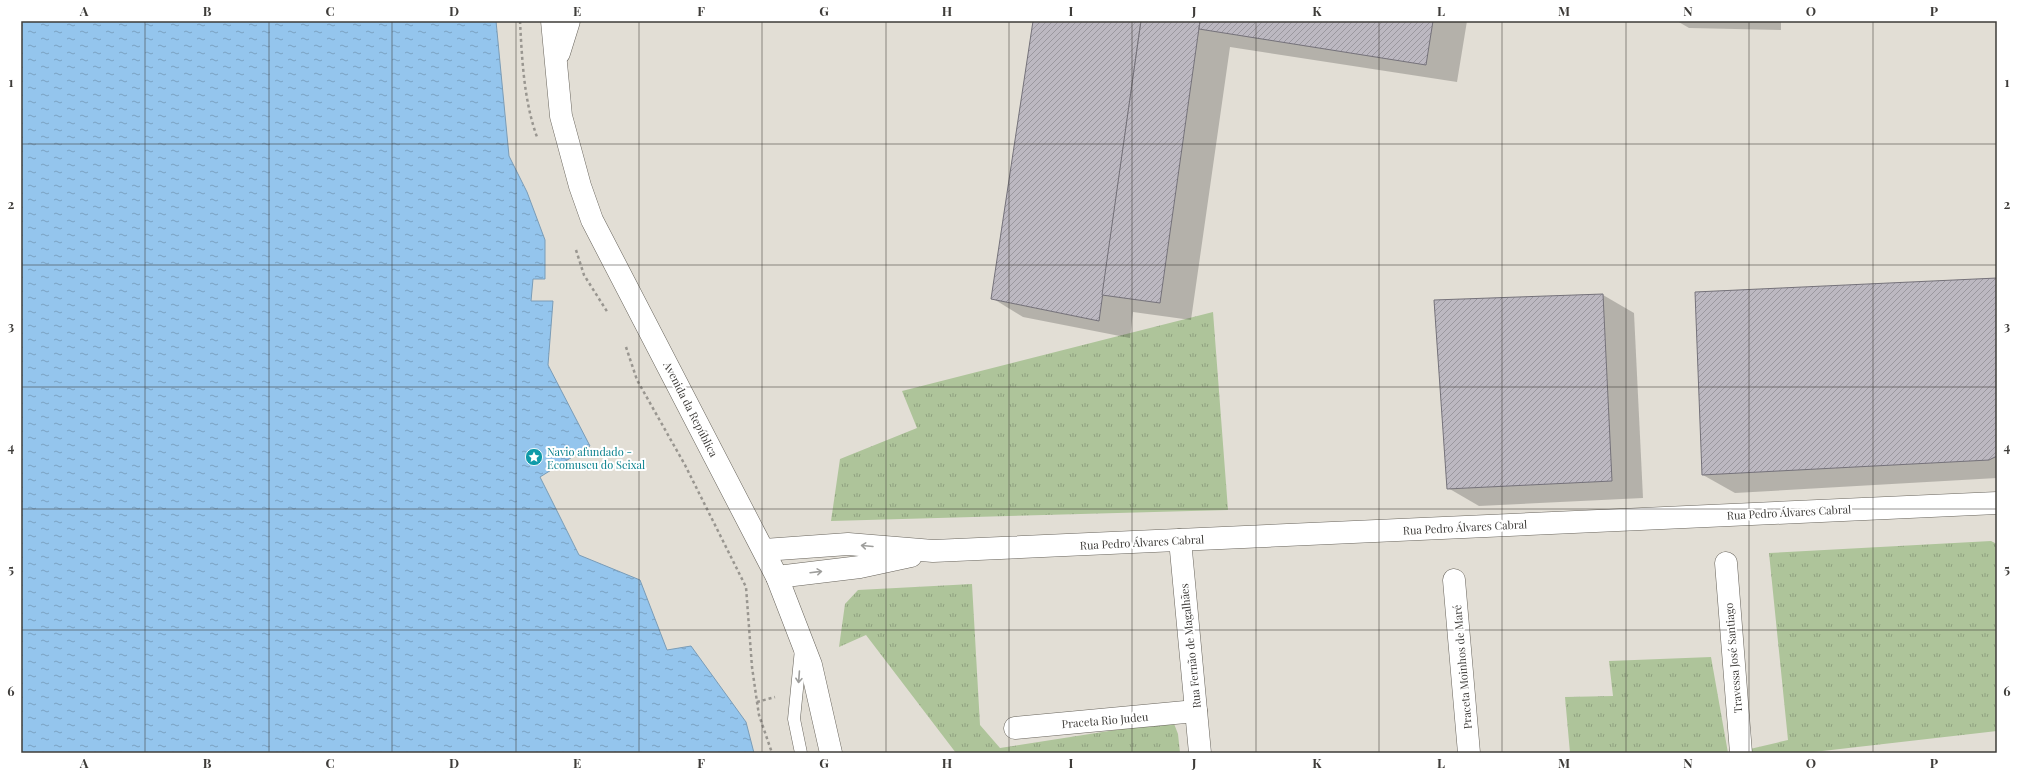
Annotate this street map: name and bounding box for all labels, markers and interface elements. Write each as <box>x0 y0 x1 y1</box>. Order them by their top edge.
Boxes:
text: A <box>79 2 89 19</box>
text: B <box>203 2 212 19</box>
text: C <box>325 2 335 19</box>
text: D <box>449 2 459 19</box>
text: E <box>573 2 581 19</box>
text: F <box>697 2 705 19</box>
text: G <box>819 2 829 19</box>
text: H <box>942 2 952 19</box>
text: I <box>1069 2 1074 19</box>
text: J <box>1191 2 1197 19</box>
text: K <box>1312 2 1322 19</box>
text: L <box>1437 2 1445 19</box>
text: M <box>1558 2 1570 19</box>
text: N <box>1683 2 1693 19</box>
text: O <box>1806 2 1816 19</box>
text: P <box>1930 2 1939 19</box>
text: 1 <box>9 73 14 90</box>
text: 1 <box>2005 73 2010 90</box>
text: 2 <box>8 195 15 212</box>
text: 2 <box>2004 195 2011 212</box>
text: 3 <box>8 317 14 334</box>
text: 3 <box>2004 317 2010 334</box>
street label: Avenida da República <box>660 358 722 460</box>
text: 4 <box>8 438 15 455</box>
text: 4 <box>2004 438 2011 455</box>
place label: Navio afundado - Ecomuseu do Seixal <box>547 444 645 472</box>
place icon: Navio afundado - Ecomuseu do Seixal <box>524 447 544 467</box>
street label: Rua Pedro Álvares Cabral <box>1726 501 1852 523</box>
street label: Rua Pedro Álvares Cabral <box>1402 516 1528 538</box>
street label: Rua Pedro Álvares Cabral <box>1079 531 1205 553</box>
one-way arrow <box>861 542 874 549</box>
text: 5 <box>8 560 14 577</box>
text: 5 <box>2004 560 2010 577</box>
one-way arrow <box>809 569 822 576</box>
street label: Rua Fernão de Magalhães <box>1176 583 1204 709</box>
street label: Travessa José Santiago <box>1721 602 1745 714</box>
street label: Praceta Moinhos de Maré <box>1449 604 1475 730</box>
one-way arrow <box>795 670 802 683</box>
text: 6 <box>7 682 15 699</box>
text: 6 <box>2003 682 2011 699</box>
street label: Praceta Rio Judeu <box>1061 709 1150 731</box>
text: A <box>79 754 89 771</box>
text: B <box>203 754 212 771</box>
text: C <box>325 754 335 771</box>
text: D <box>449 754 459 771</box>
text: E <box>573 754 581 771</box>
text: F <box>697 754 705 771</box>
text: G <box>819 754 829 771</box>
text: H <box>942 754 952 771</box>
text: I <box>1069 754 1074 771</box>
text: J <box>1191 754 1197 771</box>
text: K <box>1312 754 1322 771</box>
text: L <box>1437 754 1445 771</box>
text: M <box>1558 754 1570 771</box>
text: N <box>1683 754 1693 771</box>
text: O <box>1806 754 1816 771</box>
text: P <box>1930 754 1939 771</box>

